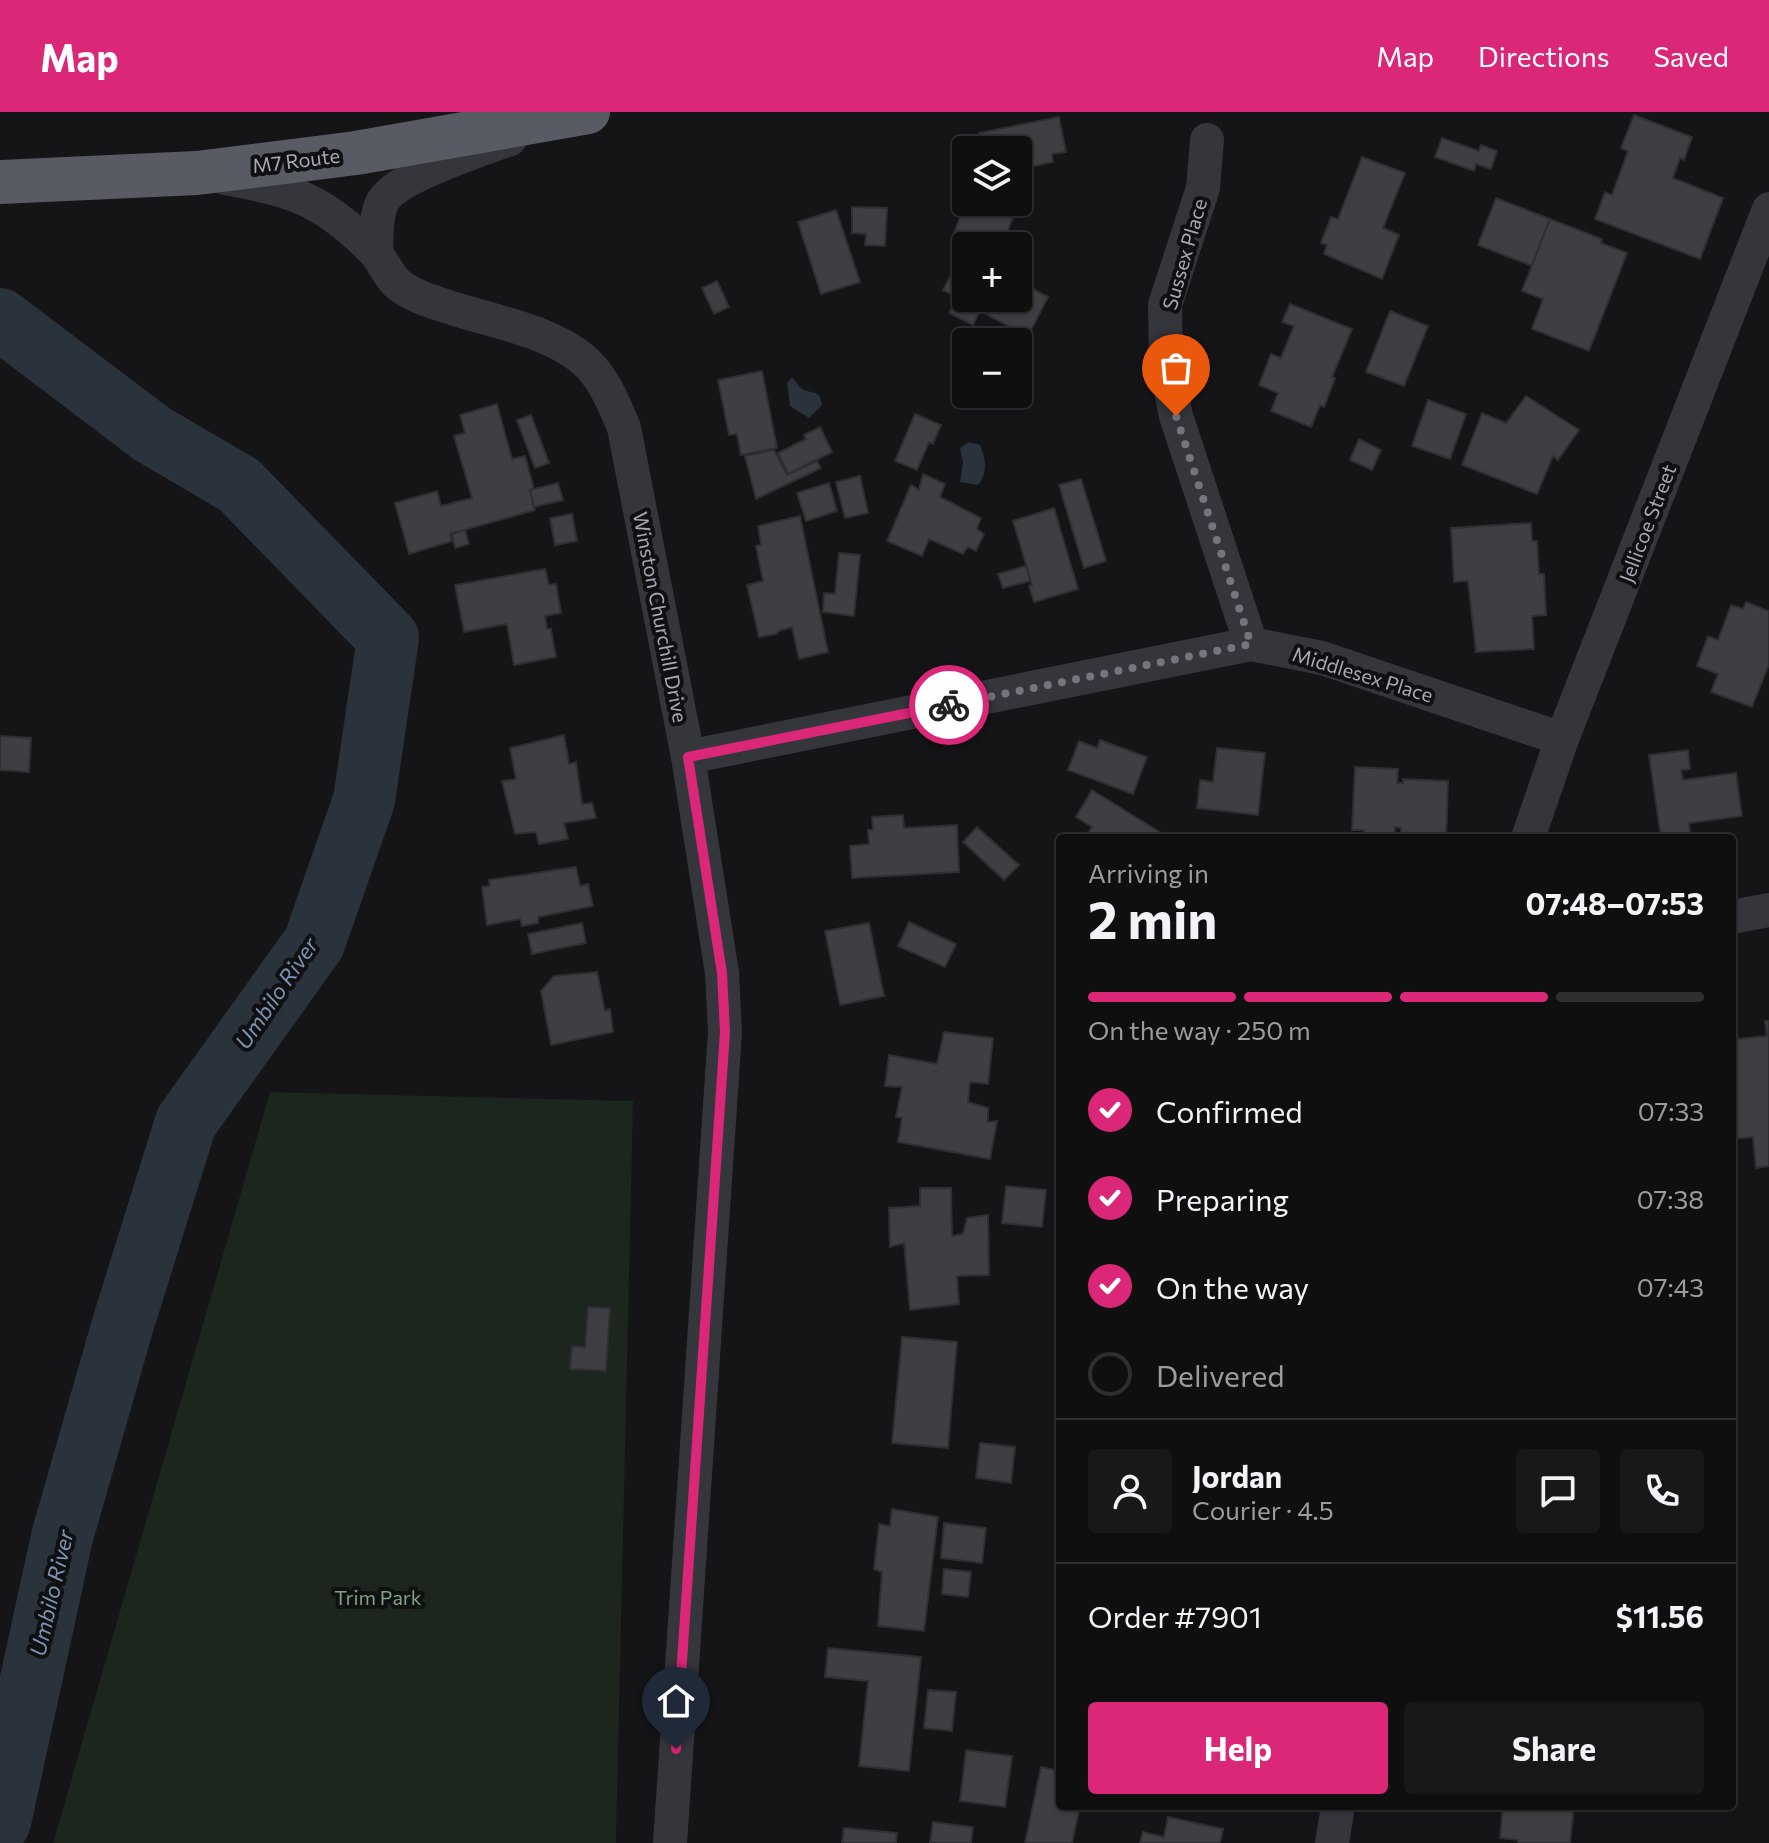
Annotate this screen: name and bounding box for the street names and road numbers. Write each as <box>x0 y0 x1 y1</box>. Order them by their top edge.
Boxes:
street label: M7 Route <box>251 143 341 177</box>
street label: Sussex Place <box>1157 196 1211 312</box>
street label: Jellicoe Street <box>1614 461 1680 585</box>
street label: Winston Churchill Drive <box>629 510 693 724</box>
street label: Middlesex Place <box>1290 641 1436 707</box>

